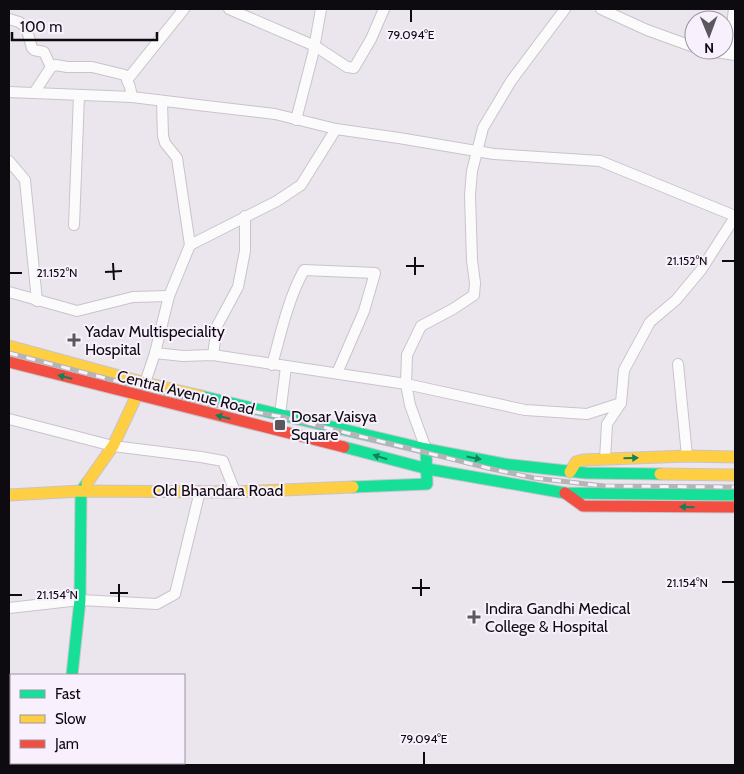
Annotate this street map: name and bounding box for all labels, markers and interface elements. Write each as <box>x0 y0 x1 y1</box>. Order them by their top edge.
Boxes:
scale bar <box>12 10 158 42</box>
north arrow <box>684 10 734 60</box>
text: 100 m <box>20 18 62 36</box>
text: 79.094°E <box>387 27 435 42</box>
text: N <box>704 39 714 57</box>
text: 21.152°N <box>666 253 708 268</box>
text: 21.152°N <box>36 265 78 280</box>
place label: Yadav Multispeciality Hospital <box>84 322 225 359</box>
marker: Yadav Multispeciality Hospital <box>67 333 81 347</box>
street label: Central Avenue Road <box>115 366 257 419</box>
one-way arrow <box>58 373 73 381</box>
place label: Dosar Vaisya Square <box>291 407 377 444</box>
one-way arrow <box>215 413 230 421</box>
marker: Dosar Vaisya Square <box>273 418 287 432</box>
one-way arrow <box>373 452 388 460</box>
one-way arrow <box>623 454 639 462</box>
one-way arrow <box>466 455 482 463</box>
street label: Old Bhandara Road <box>153 481 283 500</box>
one-way arrow <box>678 503 694 511</box>
text: 21.154°N <box>666 575 708 590</box>
text: 21.154°N <box>36 587 78 602</box>
place label: Indira Gandhi Medical College & Hospital <box>485 599 631 636</box>
marker: Indira Gandhi Medical College & Hospital <box>467 610 481 624</box>
legend <box>10 674 185 764</box>
text: Fast <box>55 685 80 703</box>
text: Slow <box>55 710 86 728</box>
text: 79.094°E <box>400 731 448 746</box>
text: Jam <box>54 735 79 753</box>

